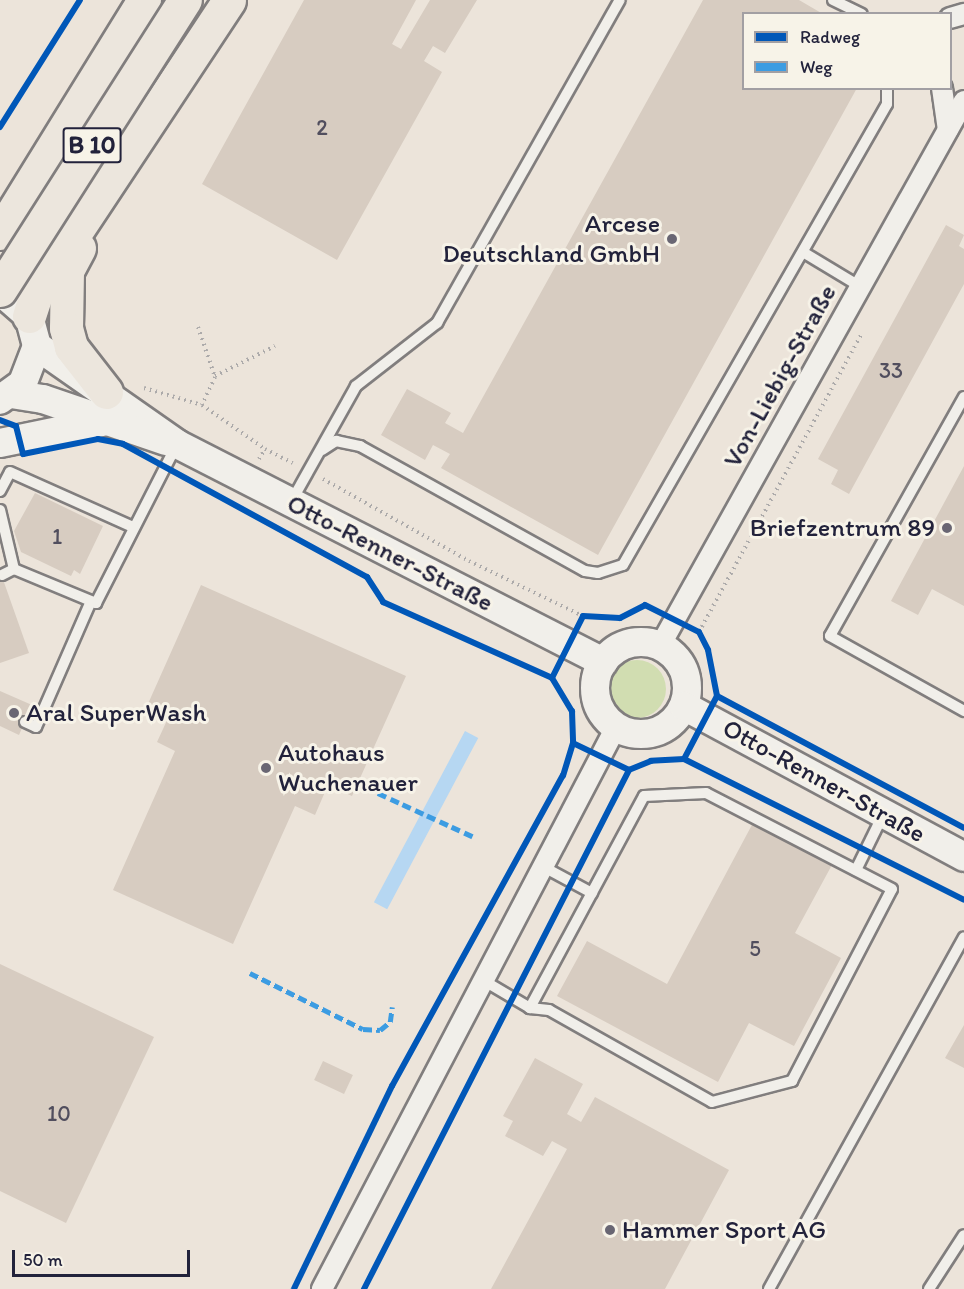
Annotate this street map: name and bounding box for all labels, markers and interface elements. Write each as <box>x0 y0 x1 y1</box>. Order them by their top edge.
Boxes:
legend <box>742 12 952 90</box>
text: Radweg <box>800 26 860 48</box>
text: Weg <box>800 56 833 78</box>
house number: 2 <box>316 115 328 141</box>
road number: B 10 <box>62 124 122 166</box>
place label: Arcese Deutschland GmbH <box>442 208 660 270</box>
marker: Arcese Deutschland GmbH <box>665 232 679 246</box>
street label: Von-Liebig-Straße <box>717 279 843 473</box>
house number: 33 <box>879 358 903 384</box>
street label: Otto-Renner-Straße <box>282 488 498 618</box>
place label: Briefzentrum 89 <box>750 512 935 544</box>
marker: Briefzentrum 89 <box>940 521 954 535</box>
house number: 1 <box>52 524 62 550</box>
place label: Aral SuperWash <box>26 697 206 729</box>
marker: Aral SuperWash <box>7 706 21 720</box>
street label: Otto-Renner-Straße <box>717 712 931 850</box>
place label: Autohaus Wuchenauer <box>278 737 418 798</box>
marker: Autohaus Wuchenauer <box>259 761 273 775</box>
house number: 5 <box>749 936 761 962</box>
house number: 10 <box>47 1101 71 1127</box>
place label: Hammer Sport AG <box>622 1214 826 1246</box>
marker: Hammer Sport AG <box>603 1223 617 1237</box>
scale bar <box>15 1238 194 1276</box>
text: 50 m <box>23 1249 63 1271</box>

